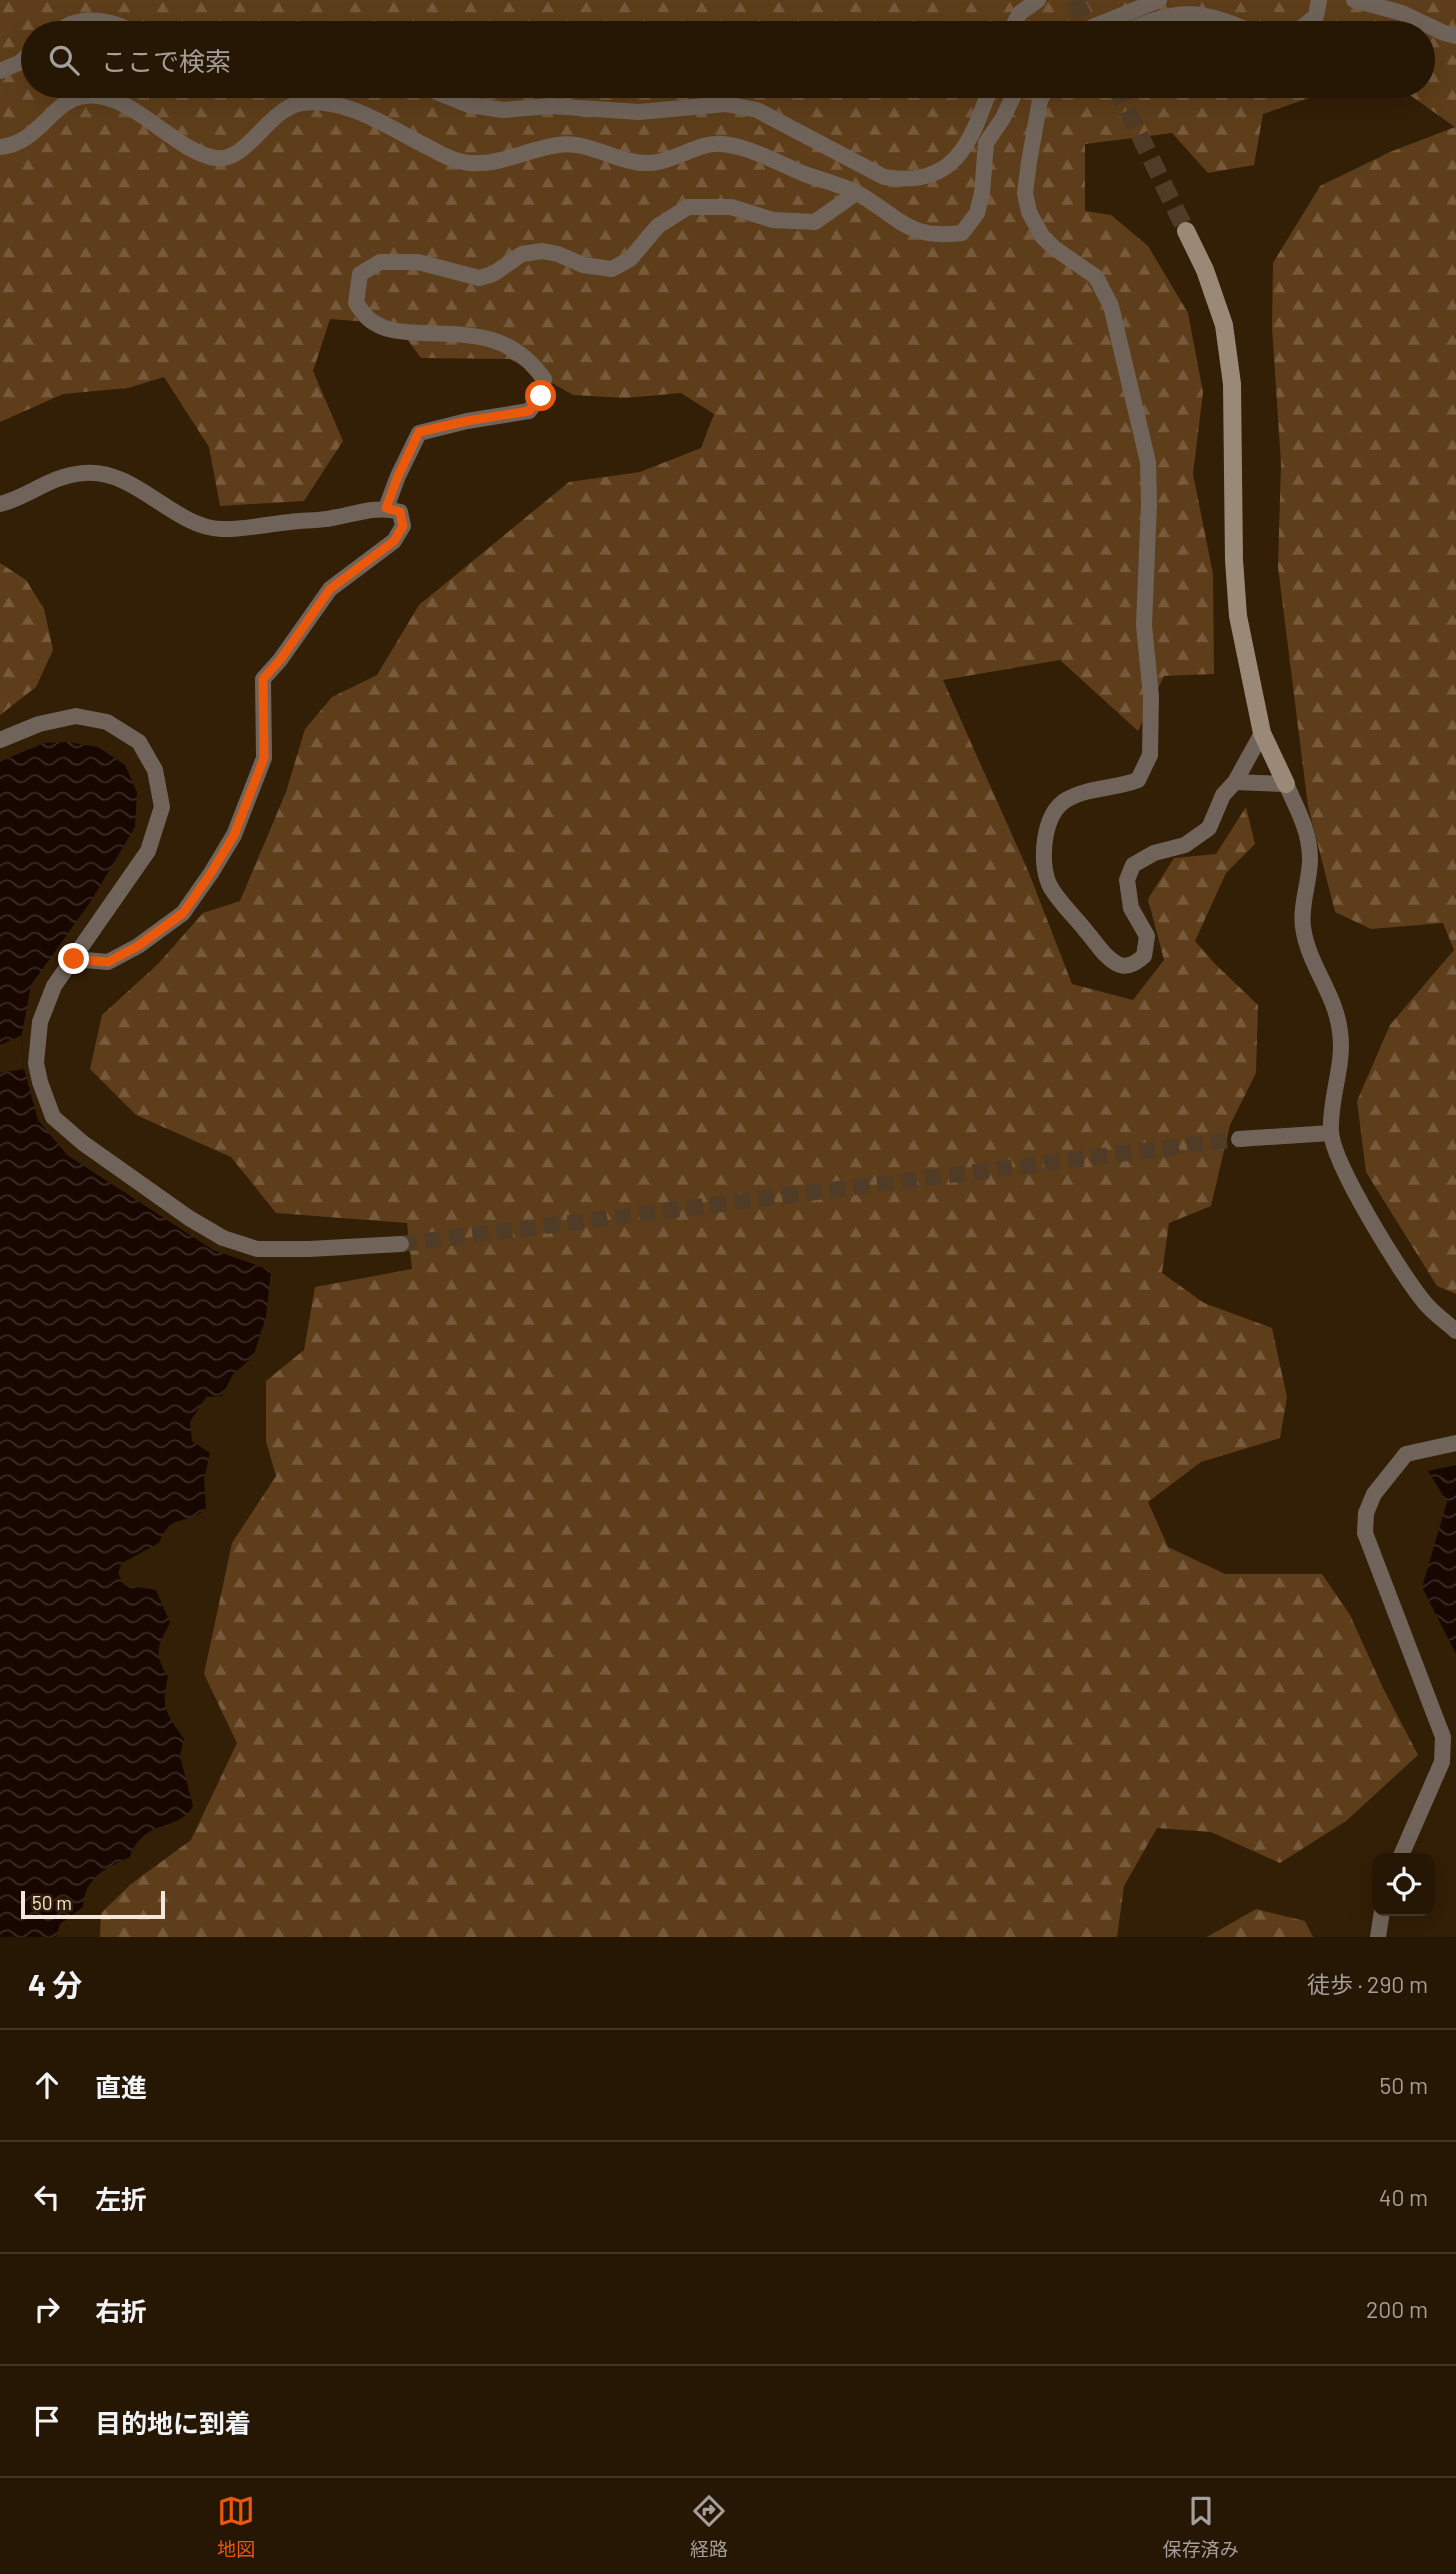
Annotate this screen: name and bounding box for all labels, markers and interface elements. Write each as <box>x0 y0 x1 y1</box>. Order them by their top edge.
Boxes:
search box <box>21 21 1435 98</box>
icon: search <box>45 41 83 79</box>
text: ここで検索 <box>101 45 231 76</box>
route start <box>525 380 556 411</box>
route end <box>58 943 89 974</box>
map controls <box>1372 1853 1435 1916</box>
button: locate <box>1372 1853 1435 1916</box>
scale bar <box>21 1888 164 1920</box>
text: 50 m <box>32 1891 72 1914</box>
text: 4 分 <box>28 1966 82 2002</box>
text: 徒歩 · 290 m <box>1307 1970 1428 1998</box>
icon: ahead <box>28 2066 66 2104</box>
text: 直進 <box>95 2071 147 2102</box>
text: 50 m <box>1380 2071 1428 2099</box>
icon: left <box>28 2178 66 2216</box>
text: 左折 <box>95 2183 147 2214</box>
text: 40 m <box>1379 2183 1428 2211</box>
icon: right <box>28 2290 66 2328</box>
text: 右折 <box>95 2295 147 2326</box>
text: 200 m <box>1366 2295 1428 2323</box>
icon: arrive <box>28 2402 66 2440</box>
text: 目的地に到着 <box>95 2407 251 2438</box>
tab: 地図 <box>217 2492 255 2561</box>
tab: 経路 <box>690 2492 728 2561</box>
tab: 保存済み <box>1163 2492 1239 2561</box>

